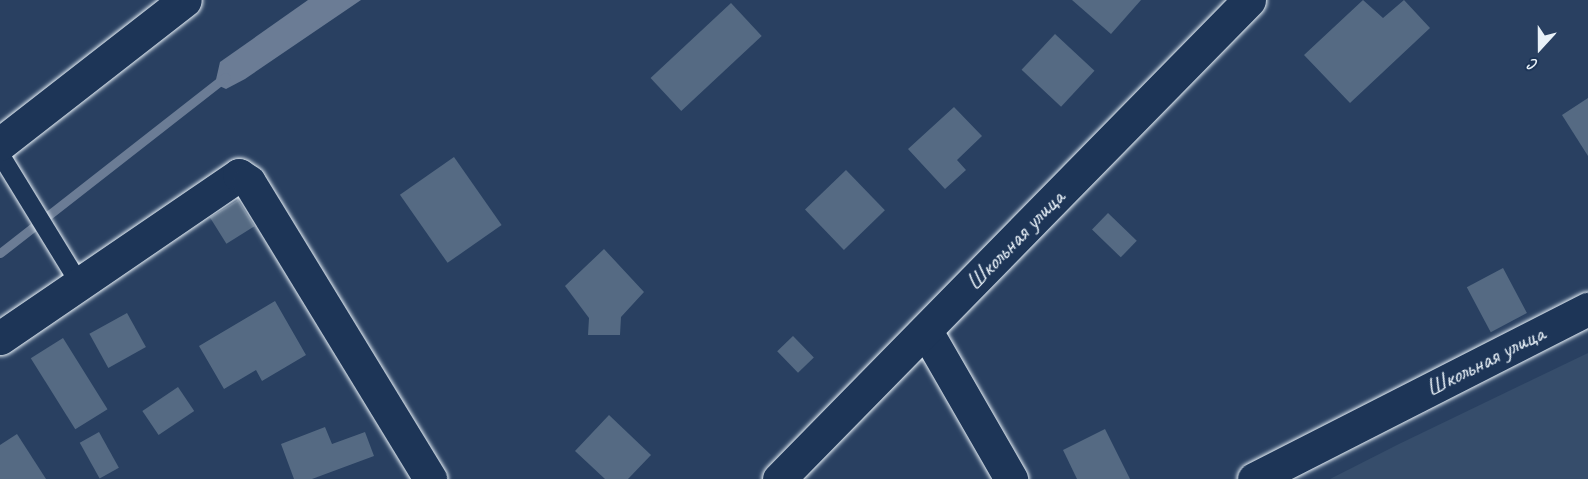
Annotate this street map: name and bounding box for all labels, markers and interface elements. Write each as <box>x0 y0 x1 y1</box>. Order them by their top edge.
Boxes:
north arrow <box>1510 18 1570 78</box>
text: С <box>1526 54 1541 76</box>
street label: Школьная улица <box>959 183 1071 297</box>
street label: Школьная улица <box>1420 319 1550 403</box>

